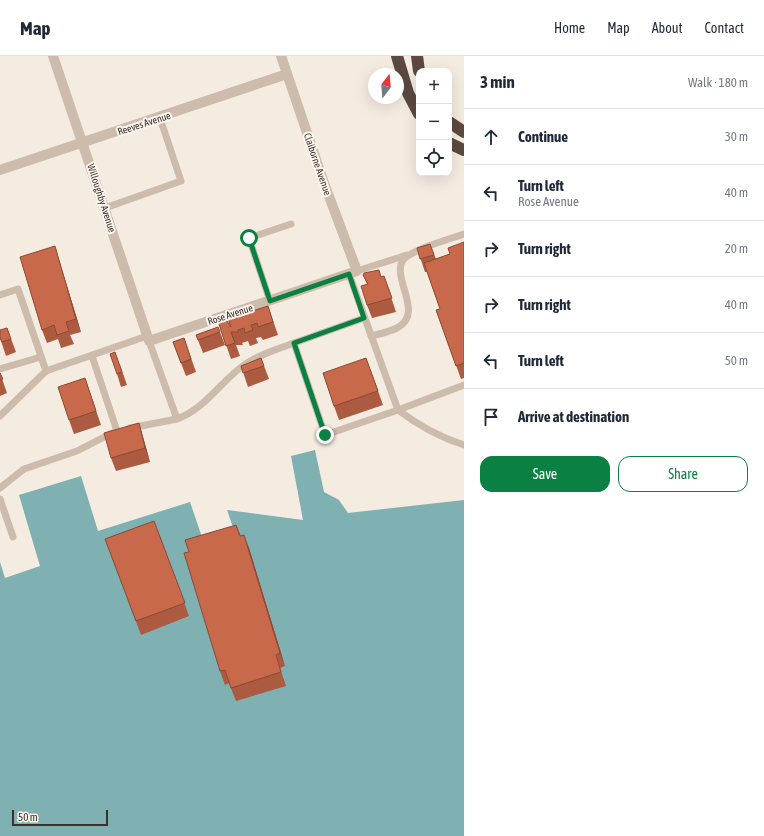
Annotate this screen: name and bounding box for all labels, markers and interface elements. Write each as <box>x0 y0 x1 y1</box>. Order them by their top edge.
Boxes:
text: Map <box>20 17 51 39</box>
text: Home <box>554 20 585 36</box>
text: Map <box>607 20 630 36</box>
text: About <box>652 20 683 36</box>
text: Contact <box>705 20 744 36</box>
north arrow <box>368 68 404 104</box>
map controls <box>416 68 452 176</box>
button: + <box>416 68 452 104</box>
text: 3 min <box>480 72 515 92</box>
text: Walk · 180 m <box>688 75 748 90</box>
button: − <box>416 104 452 140</box>
street label: Reeves Avenue <box>116 110 172 137</box>
icon: ahead <box>480 126 502 148</box>
text: Continue <box>518 128 568 145</box>
text: 30 m <box>725 129 748 144</box>
street label: Claiborne Avenue <box>302 132 333 197</box>
button: locate <box>416 140 452 176</box>
street label: Willoughby Avenue <box>85 163 118 234</box>
text: Turn left <box>518 177 564 194</box>
icon: left <box>480 182 502 204</box>
text: 40 m <box>725 185 748 200</box>
text: Rose Avenue <box>518 194 579 209</box>
route start <box>240 229 258 247</box>
icon: right <box>480 238 502 260</box>
text: Turn right <box>518 240 571 257</box>
text: 20 m <box>725 241 748 256</box>
icon: right <box>480 294 502 316</box>
text: Turn right <box>518 296 571 313</box>
text: 40 m <box>725 297 748 312</box>
street label: Rose Avenue <box>206 302 255 327</box>
icon: left <box>480 350 502 372</box>
text: Turn left <box>518 352 564 369</box>
text: 50 m <box>725 353 748 368</box>
icon: arrive <box>480 406 502 428</box>
text: Arrive at destination <box>518 408 629 425</box>
route end <box>316 426 334 444</box>
button: Save <box>480 456 610 492</box>
button: Share <box>618 456 748 492</box>
scale bar <box>12 808 108 827</box>
text: 50 m <box>18 811 38 823</box>

